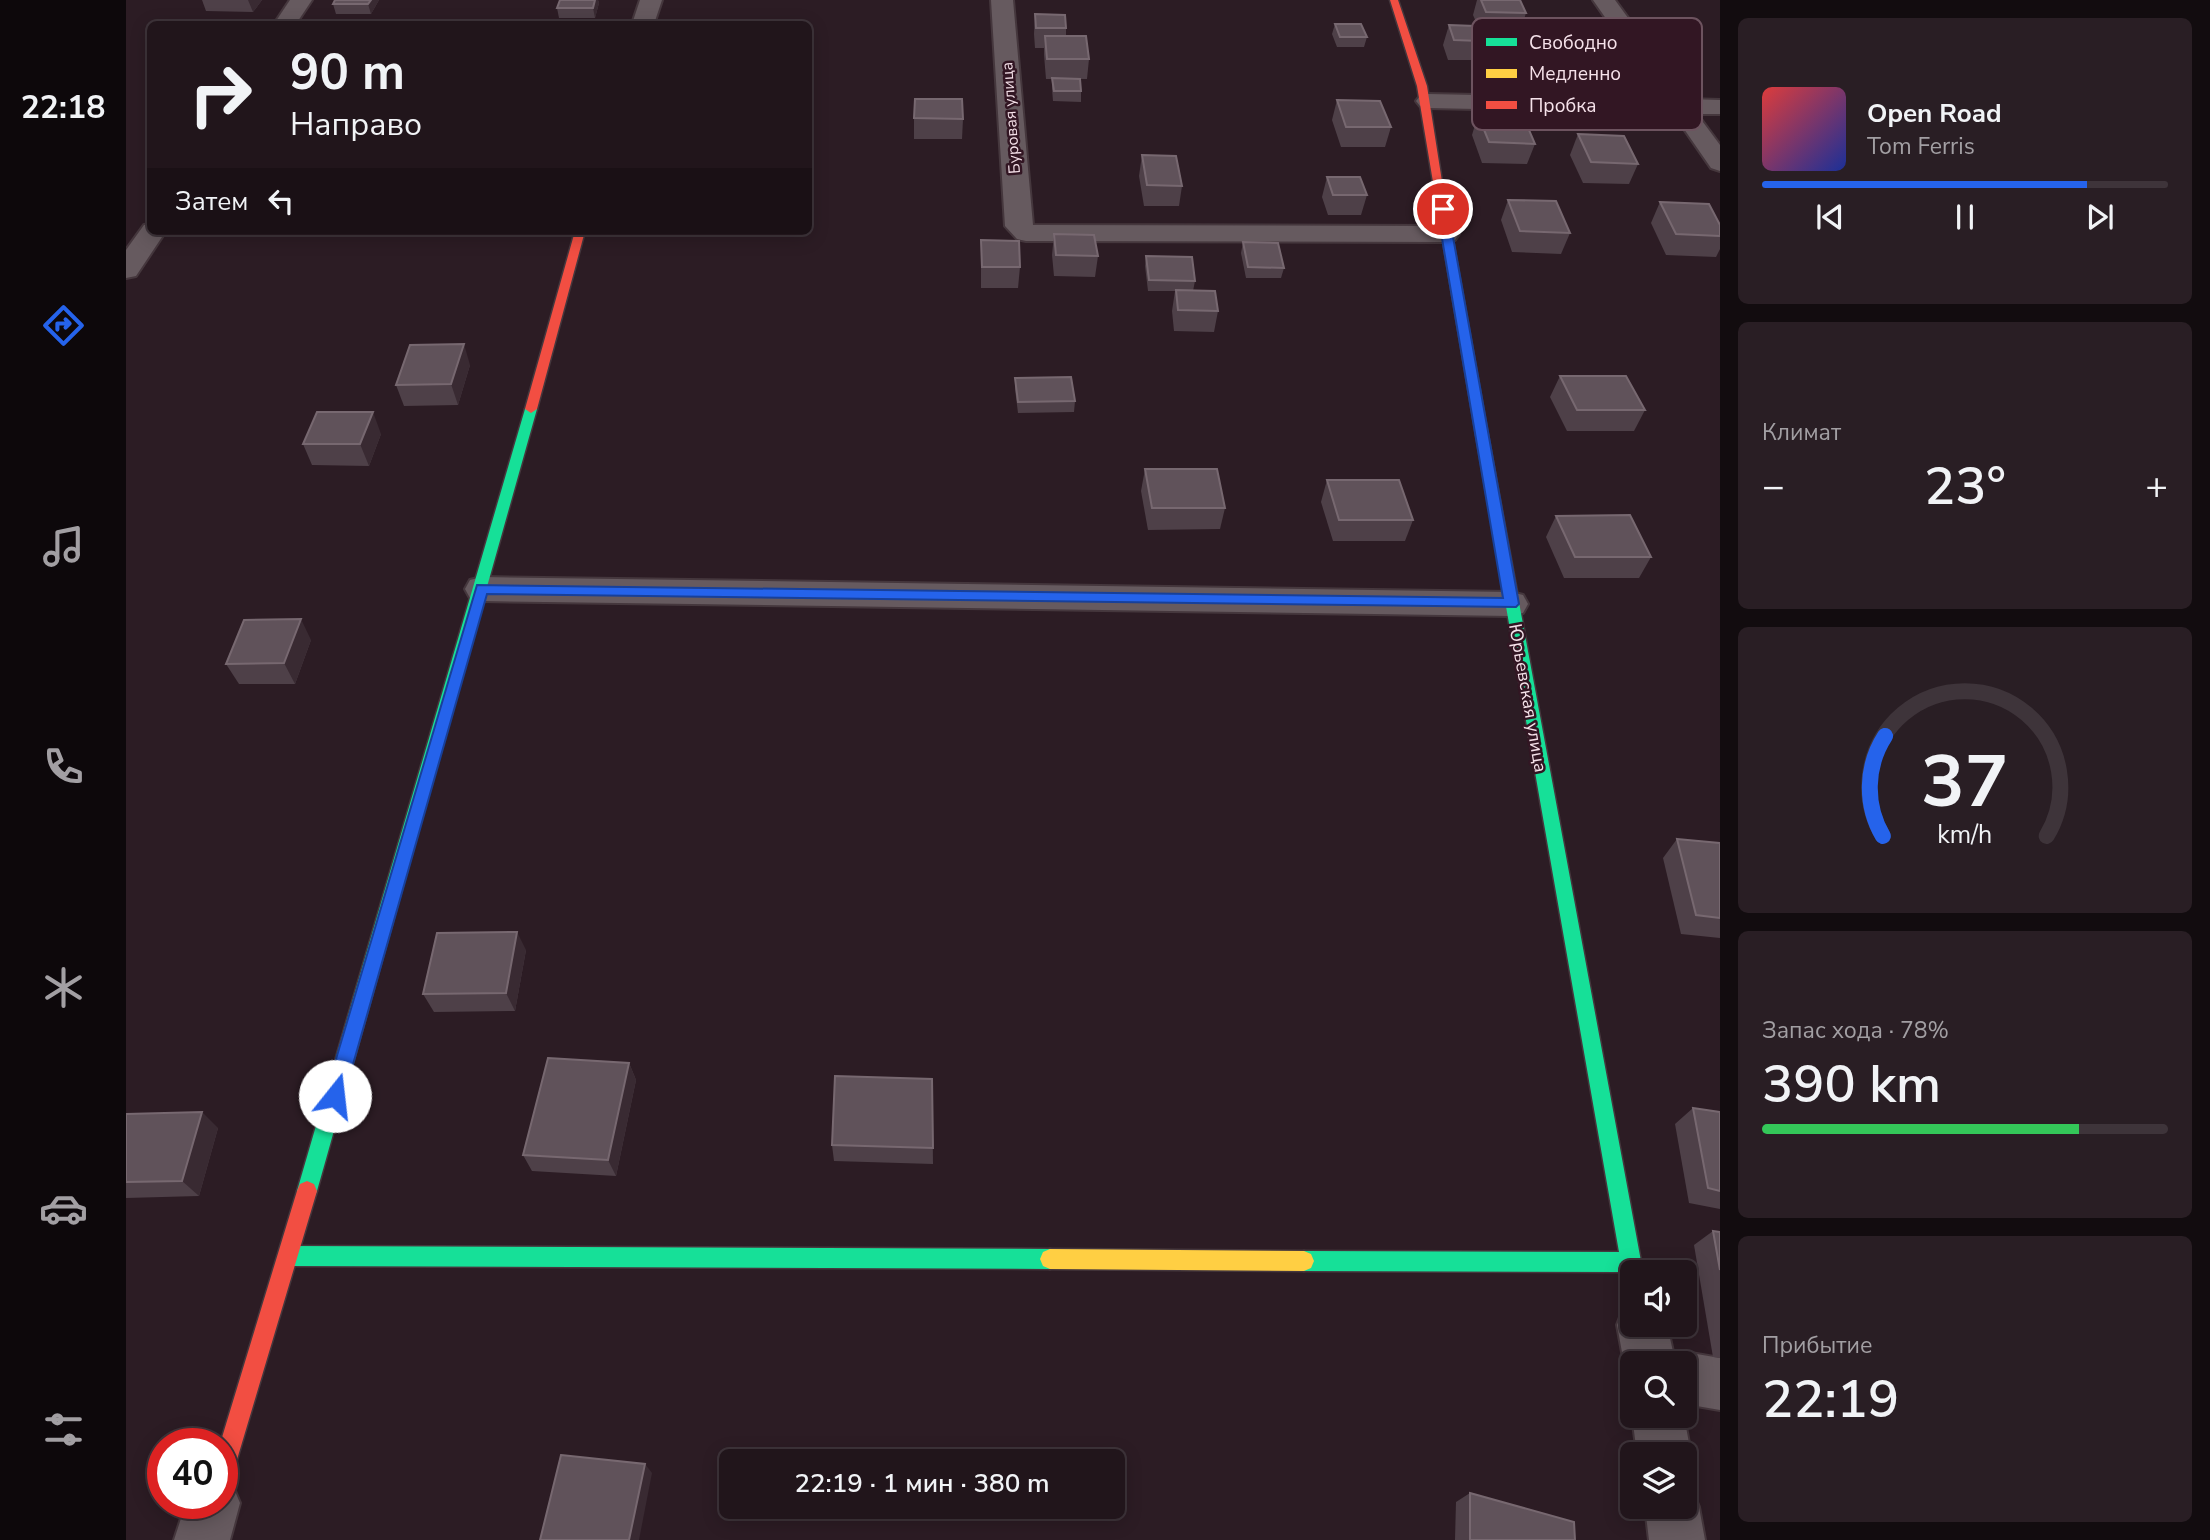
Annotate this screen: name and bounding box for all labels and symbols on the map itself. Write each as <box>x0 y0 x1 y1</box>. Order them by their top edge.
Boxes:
legend <box>1472 18 1702 130</box>
text: Свободно <box>1529 30 1618 56</box>
street label: Буровая улица <box>996 61 1026 175</box>
text: Медленно <box>1529 61 1621 87</box>
text: Пробка <box>1529 93 1596 119</box>
pin <box>1413 179 1473 239</box>
street label: Юрьевская улица <box>1503 622 1553 774</box>
position arrow <box>298 1059 372 1133</box>
speed limit sign: 40 <box>147 1428 238 1519</box>

